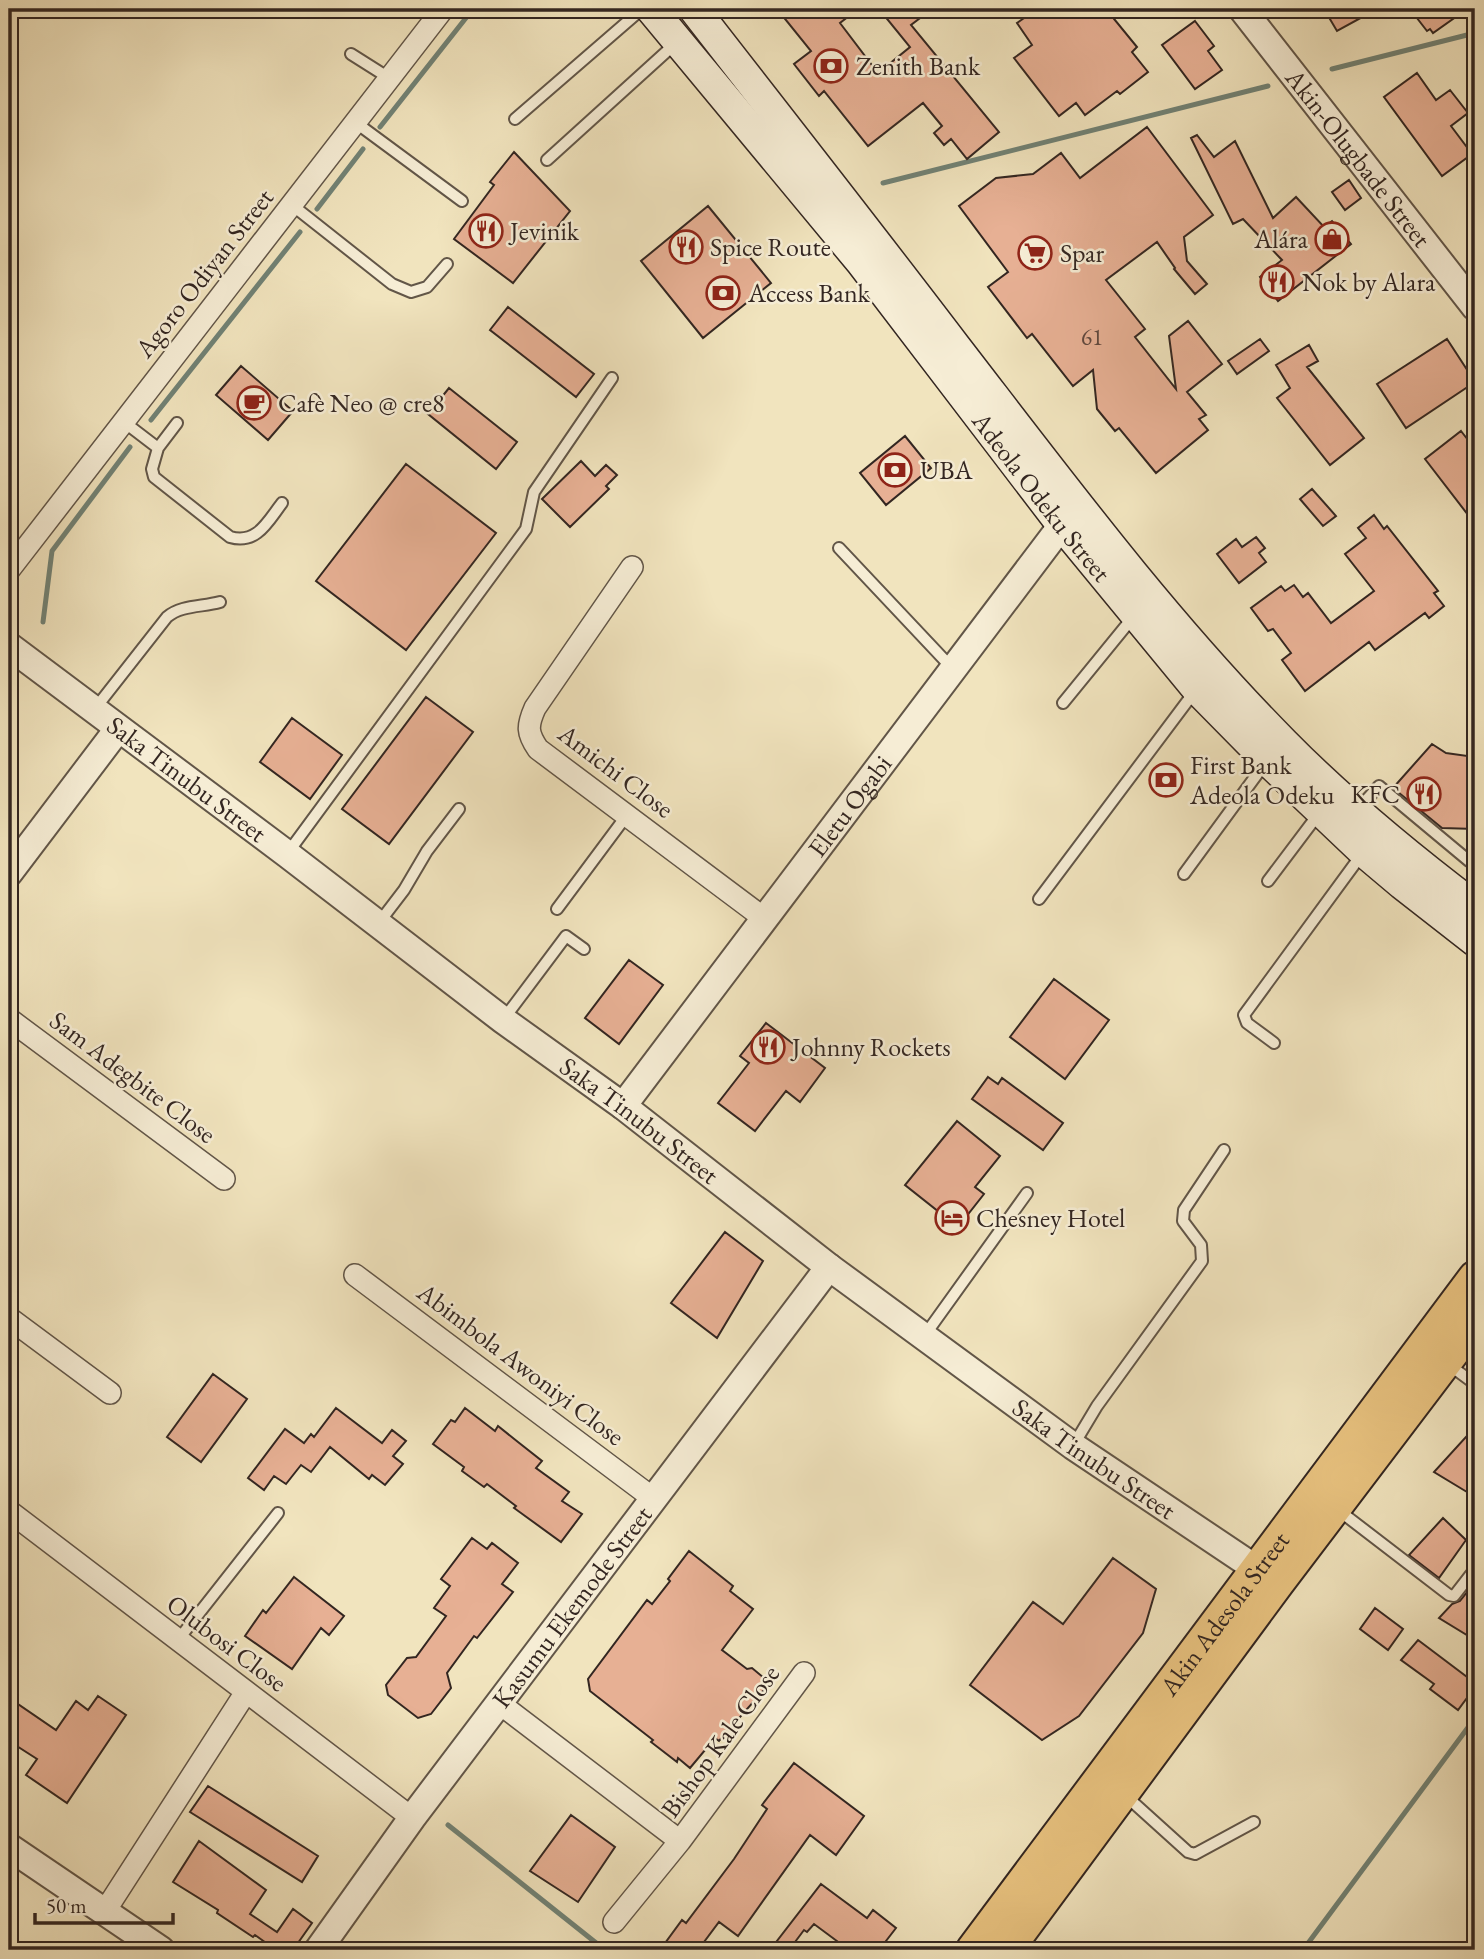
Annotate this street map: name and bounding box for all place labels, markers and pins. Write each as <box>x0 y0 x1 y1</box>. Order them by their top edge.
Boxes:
bank icon: Zenith Bank <box>812 47 850 85</box>
place label: Zenith Bank <box>856 49 981 83</box>
restaurant icon: Jevinik <box>467 212 505 250</box>
place label: Jevinik <box>508 214 580 248</box>
shop icon: Alára <box>1313 220 1351 258</box>
place label: Alára <box>1253 222 1309 256</box>
restaurant icon: Spice Route <box>667 228 705 266</box>
place label: Spice Route <box>710 230 831 264</box>
supermarket icon: Spar <box>1016 234 1054 272</box>
place label: Spar <box>1060 236 1104 270</box>
restaurant icon: Nok by Alara <box>1258 263 1296 301</box>
place label: Nok by Alara <box>1302 265 1436 299</box>
bank icon: Access Bank <box>704 274 742 312</box>
place label: Access Bank <box>747 276 871 310</box>
cafe icon: Cafè Neo @ cre8 <box>235 384 273 422</box>
place label: Cafè Neo @ cre8 <box>278 386 445 420</box>
bank icon: UBA <box>876 451 914 489</box>
place label: UBA <box>920 453 973 487</box>
place label: First Bank Adeola Odeku <box>1189 748 1335 812</box>
bank icon: First Bank Adeola Odeku <box>1147 761 1185 799</box>
restaurant icon: KFC <box>1405 775 1443 813</box>
place label: KFC <box>1351 777 1400 811</box>
restaurant icon: Johnny Rockets <box>749 1028 787 1066</box>
place label: Johnny Rockets <box>790 1030 951 1064</box>
hotel icon: Chesney Hotel <box>933 1199 971 1237</box>
place label: Chesney Hotel <box>976 1201 1125 1235</box>

